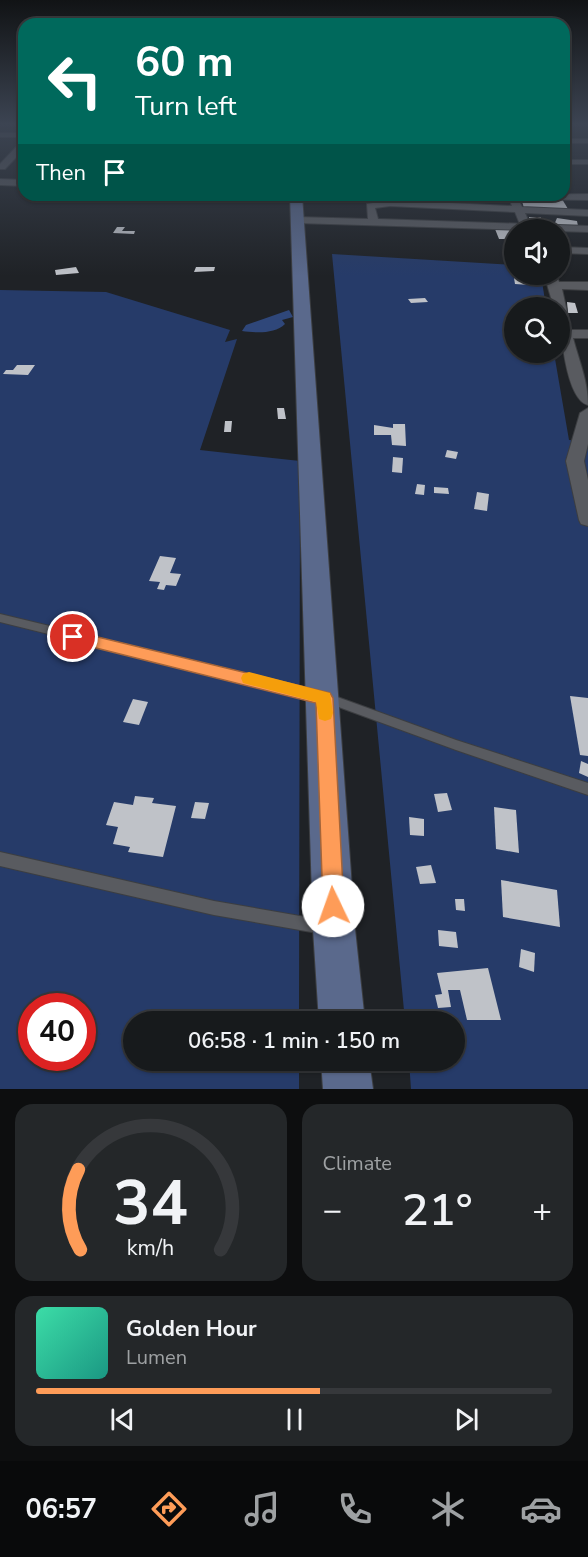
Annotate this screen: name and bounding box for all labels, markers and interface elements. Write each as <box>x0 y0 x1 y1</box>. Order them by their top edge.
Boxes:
text: 60 m <box>135 34 234 91</box>
icon: left <box>36 42 114 120</box>
text: Turn left <box>135 88 236 125</box>
icon: arrive <box>98 156 131 189</box>
text: Then <box>36 158 86 188</box>
map controls <box>504 219 570 363</box>
button: sound <box>504 219 570 285</box>
button: search <box>504 297 570 363</box>
pin <box>47 611 98 662</box>
icon: arrive <box>56 620 89 653</box>
position arrow <box>301 874 365 938</box>
speed limit sign: 40 <box>18 993 96 1071</box>
text: 06:58 · 1 min · 150 m <box>188 1026 400 1056</box>
text: Climate <box>323 1150 392 1177</box>
text: 34 <box>113 1161 188 1246</box>
text: 21° <box>402 1180 473 1241</box>
text: − <box>323 1188 342 1233</box>
text: + <box>532 1188 552 1233</box>
text: km/h <box>127 1233 174 1263</box>
text: Golden Hour <box>126 1314 257 1344</box>
text: Lumen <box>126 1344 187 1371</box>
icon: previous <box>106 1403 139 1436</box>
icon: pause <box>278 1403 311 1436</box>
icon: next <box>450 1403 483 1436</box>
icon: directions <box>148 1488 190 1530</box>
icon: music <box>241 1488 283 1530</box>
icon: phone <box>334 1488 376 1530</box>
icon: climate <box>427 1488 469 1530</box>
icon: car <box>520 1488 562 1530</box>
text: 06:57 <box>26 1491 97 1528</box>

